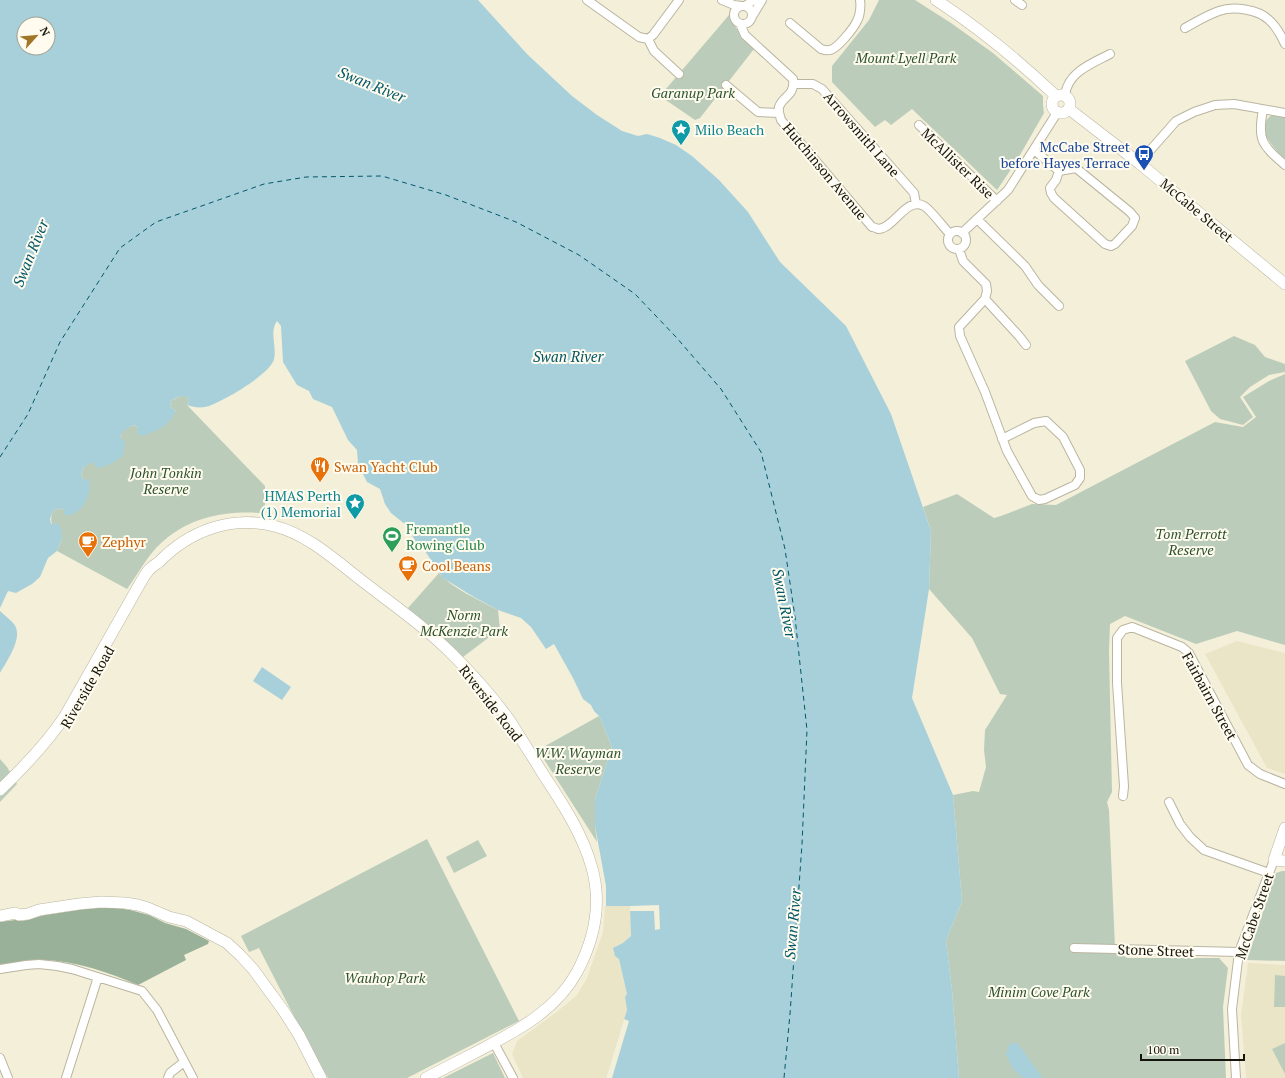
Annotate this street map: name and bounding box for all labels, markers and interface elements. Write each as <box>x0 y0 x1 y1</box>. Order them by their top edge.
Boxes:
north arrow <box>16 16 56 56</box>
text: N <box>37 25 53 39</box>
park label: Mount Lyell Park <box>855 48 957 67</box>
water label: Swan River <box>335 61 410 107</box>
park label: Garanup Park <box>651 83 735 102</box>
street label: Arrowsmith Lane <box>820 87 904 181</box>
place icon: Milo Beach <box>670 118 692 146</box>
street label: Hutchinson Avenue <box>779 118 871 224</box>
place label: Milo Beach <box>695 120 764 139</box>
street label: McAllister Rise <box>918 123 998 203</box>
place label: McCabe Street before Hayes Terrace <box>1001 137 1131 172</box>
bus stop icon: McCabe Street before Hayes Terrace <box>1133 143 1155 171</box>
street label: McCabe Street <box>1156 174 1238 247</box>
water label: Swan River <box>7 215 53 290</box>
water label: Swan River <box>533 346 605 366</box>
restaurant icon: Swan Yacht Club <box>309 455 331 483</box>
place label: Swan Yacht Club <box>334 457 438 476</box>
park label: John Tonkin Reserve <box>129 463 202 498</box>
place label: HMAS Perth (1) Memorial <box>261 486 341 521</box>
place icon: HMAS Perth (1) Memorial <box>344 492 366 520</box>
place label: Fremantle Rowing Club <box>406 519 485 554</box>
park label: Tom Perrott Reserve <box>1155 524 1227 559</box>
sports icon: Fremantle Rowing Club <box>381 525 403 553</box>
cafe icon: Zephyr <box>77 530 99 558</box>
place label: Zephyr <box>102 532 146 551</box>
cafe icon: Cool Beans <box>397 554 419 582</box>
place label: Cool Beans <box>422 556 491 575</box>
water label: Swan River <box>768 566 802 641</box>
park label: Norm McKenzie Park <box>419 605 508 640</box>
street label: Riverside Road <box>56 642 118 732</box>
street label: Fairbairn Street <box>1178 649 1242 744</box>
street label: Riverside Road <box>455 661 527 745</box>
park label: W.W. Wayman Reserve <box>535 743 621 778</box>
street label: McCabe Street <box>1230 870 1278 962</box>
water label: Swan River <box>779 887 805 960</box>
street label: Stone Street <box>1117 939 1195 961</box>
park label: Wauhop Park <box>345 968 426 987</box>
park label: Minim Cove Park <box>987 982 1090 1001</box>
scale bar <box>1141 1036 1244 1062</box>
text: 100 m <box>1147 1042 1180 1057</box>

